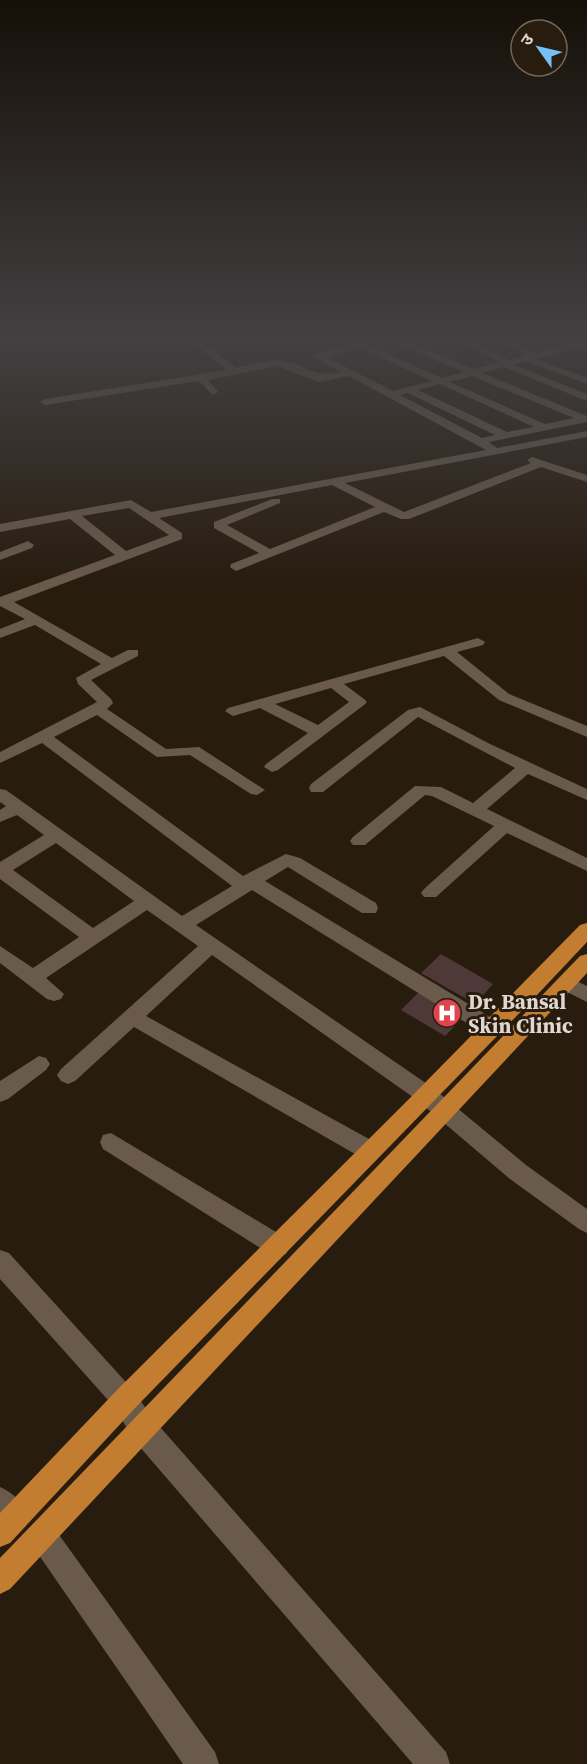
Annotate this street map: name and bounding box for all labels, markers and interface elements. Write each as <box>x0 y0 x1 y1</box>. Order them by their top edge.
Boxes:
north arrow <box>509 18 569 78</box>
text: उ <box>515 29 539 50</box>
place label: Dr. Bansal Skin Clinic <box>468 987 573 1040</box>
hospital icon: Dr. Bansal Skin Clinic <box>431 997 463 1029</box>

